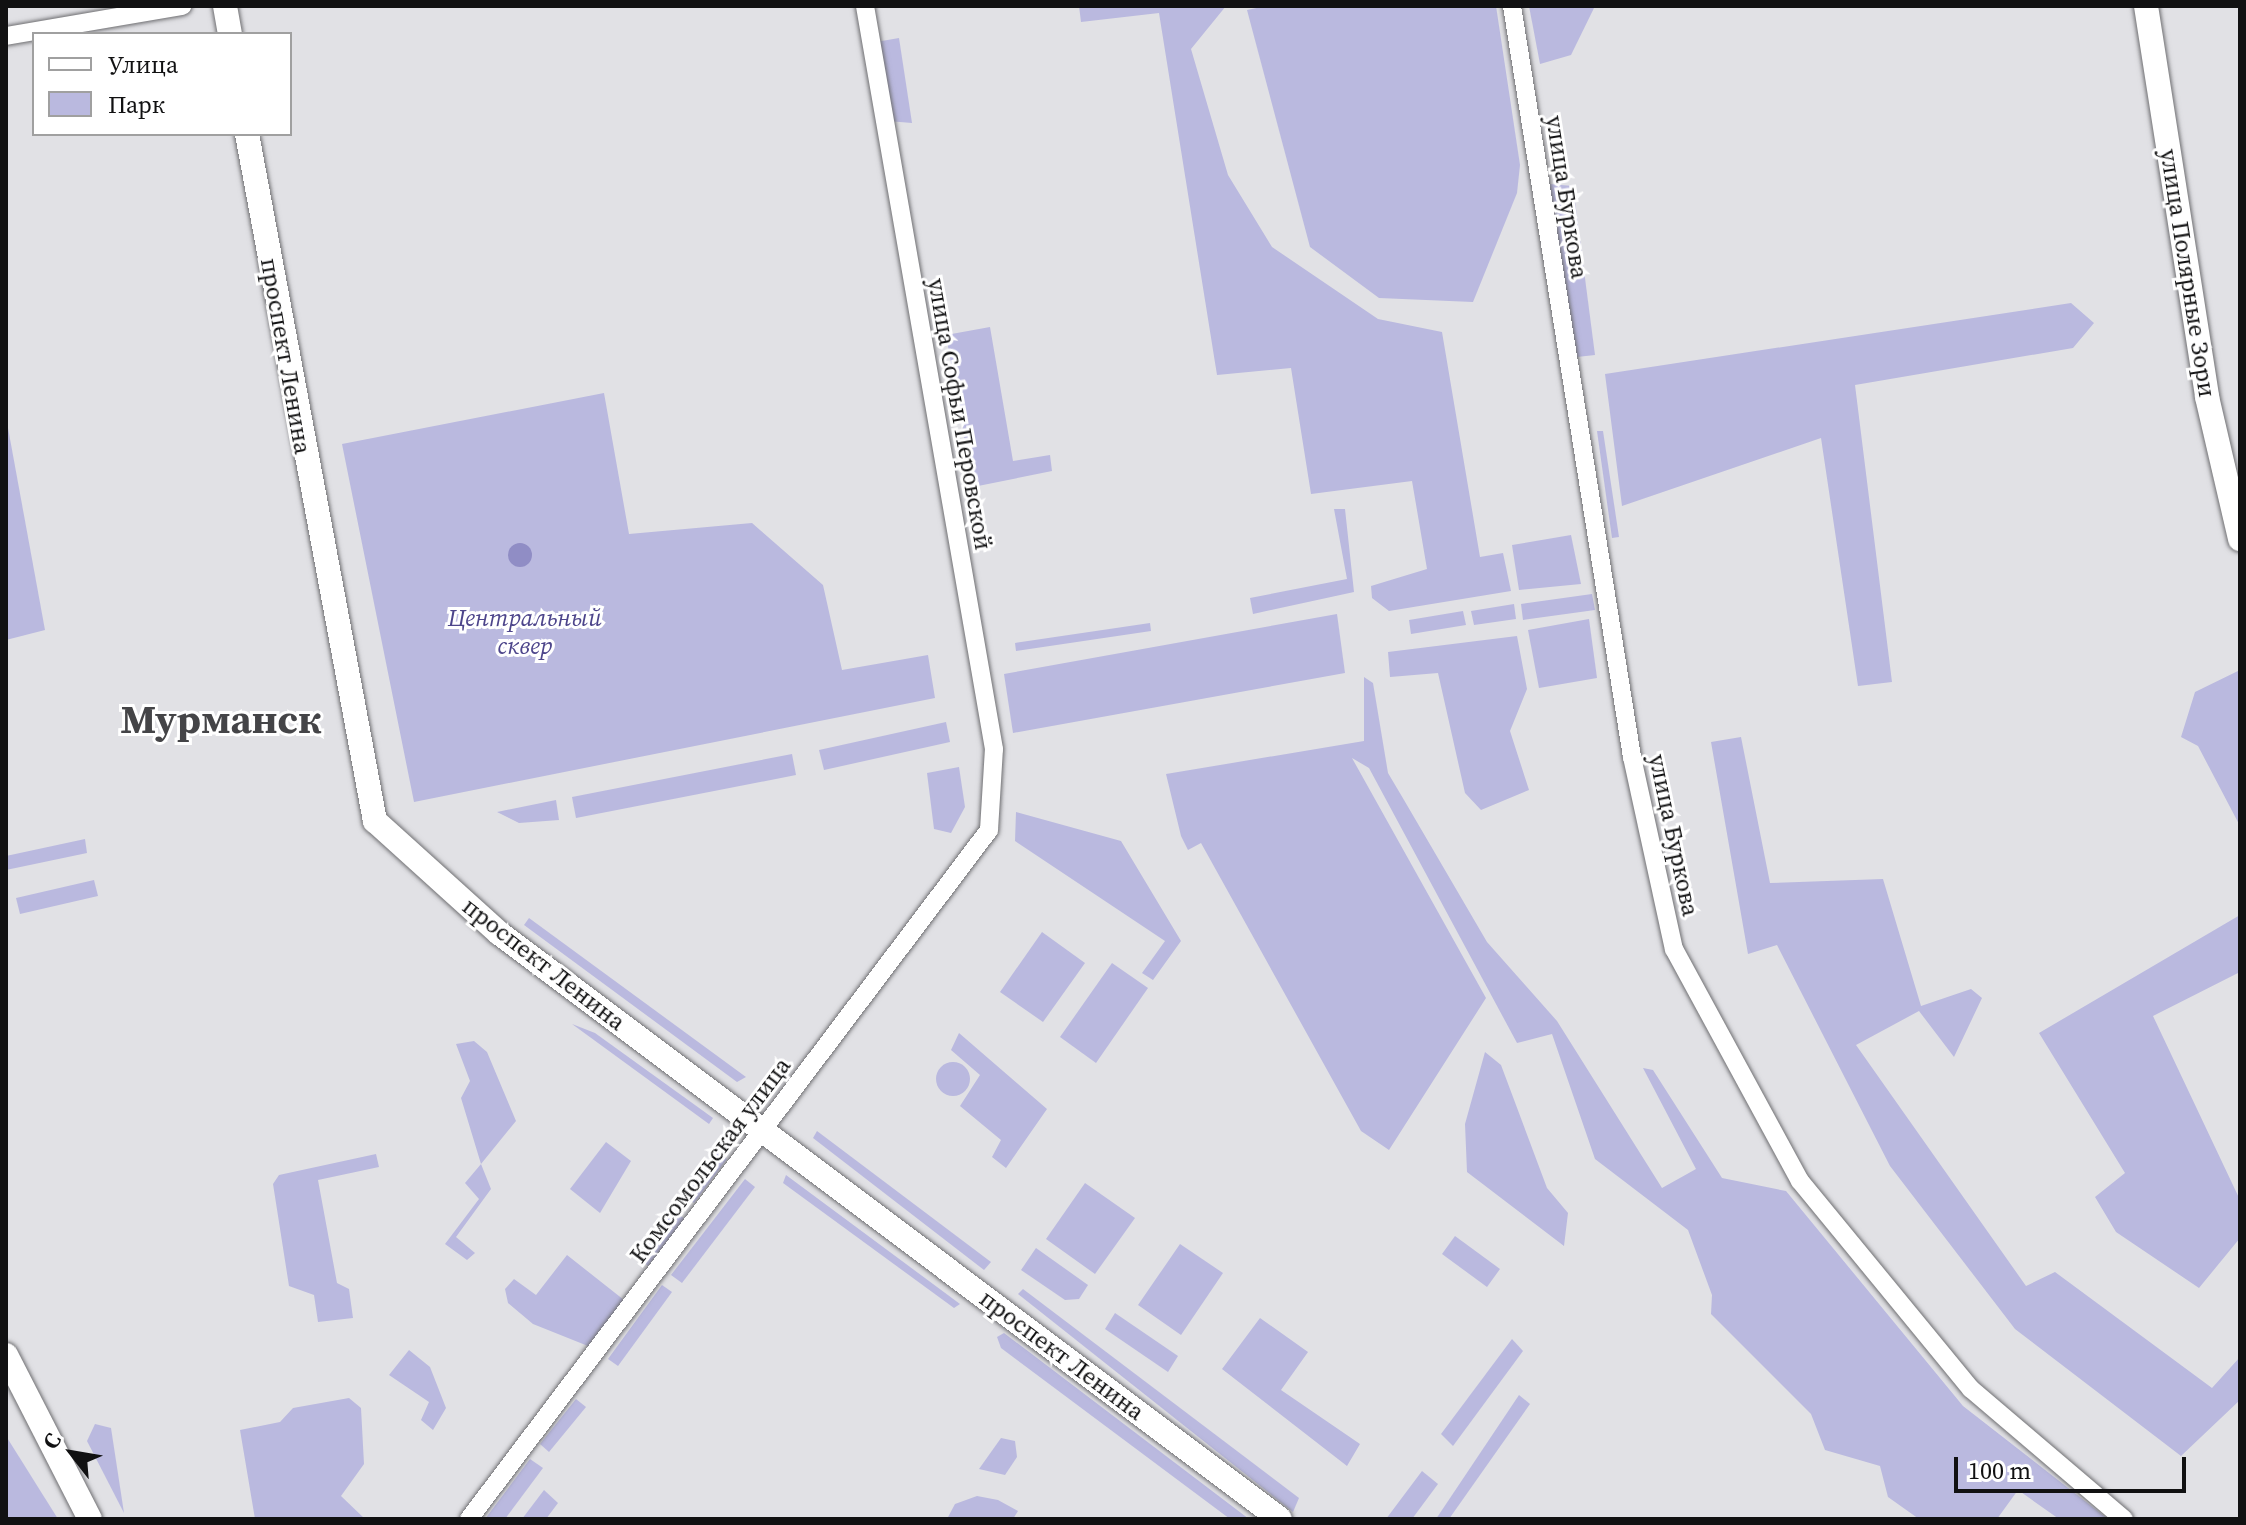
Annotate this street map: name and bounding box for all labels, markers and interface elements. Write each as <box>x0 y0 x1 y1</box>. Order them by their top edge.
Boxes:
legend <box>32 32 292 136</box>
text: Улица <box>108 48 178 81</box>
text: Парк <box>108 88 165 121</box>
street label: улица Буркова <box>1540 113 1594 281</box>
street label: улица Полярные Зори <box>2154 147 2222 399</box>
street label: проспект Ленина <box>255 256 317 456</box>
street label: улица Софьи Перовской <box>922 276 998 552</box>
park label: Центральный сквер <box>448 604 602 660</box>
district label: Мурманск <box>121 695 321 743</box>
street label: улица Буркова <box>1643 752 1705 918</box>
street label: проспект Ленина <box>457 892 631 1036</box>
street label: Комсомольская улица <box>623 1052 797 1268</box>
street label: проспект Ленина <box>974 1284 1150 1426</box>
north arrow <box>32 1413 112 1493</box>
text: С <box>35 1427 68 1454</box>
scale bar <box>1958 1441 2190 1491</box>
text: 100 m <box>1968 1454 2031 1487</box>

